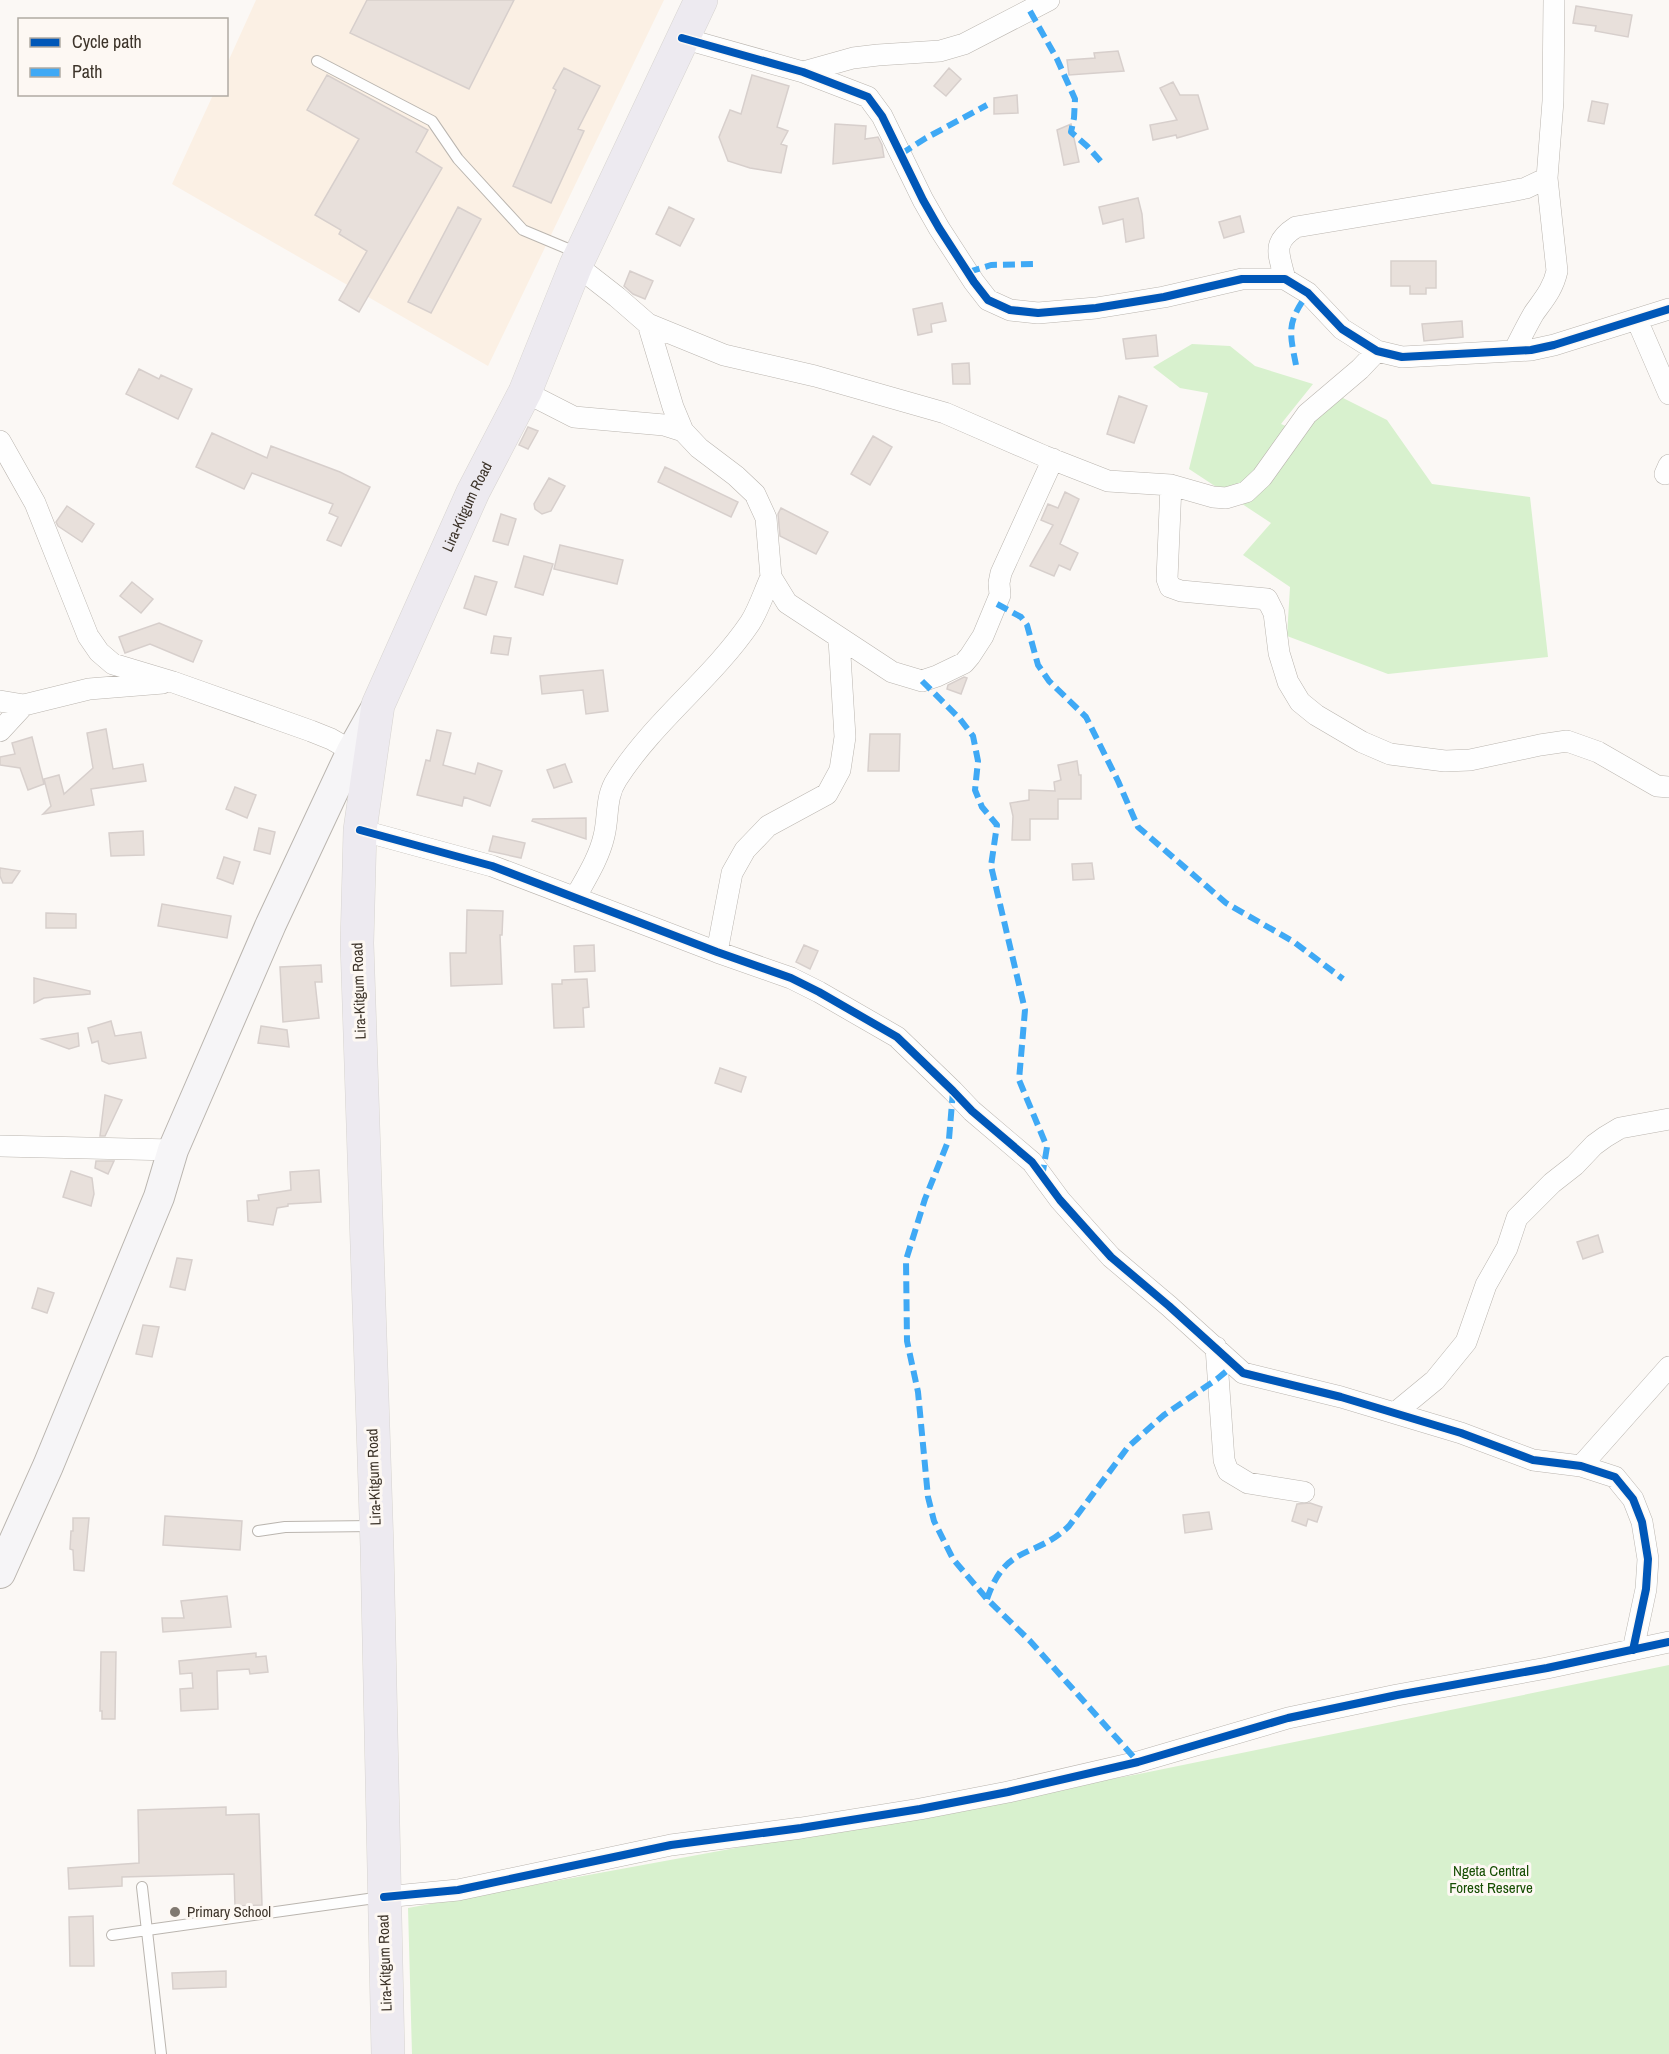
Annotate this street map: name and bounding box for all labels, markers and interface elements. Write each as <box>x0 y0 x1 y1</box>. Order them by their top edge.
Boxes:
legend <box>18 18 228 96</box>
text: Cycle path <box>72 29 142 54</box>
text: Path <box>72 59 102 84</box>
street label: Lira-Kitgum Road <box>437 458 497 555</box>
street label: Lira-Kitgum Road <box>346 942 371 1040</box>
street label: Lira-Kitgum Road <box>361 1428 386 1526</box>
park label: Ngeta Central Forest Reserve <box>1449 1860 1533 1898</box>
place label: Primary School <box>187 1901 271 1922</box>
marker: Primary School <box>168 1905 182 1919</box>
street label: Lira-Kitgum Road <box>372 1914 397 2012</box>

